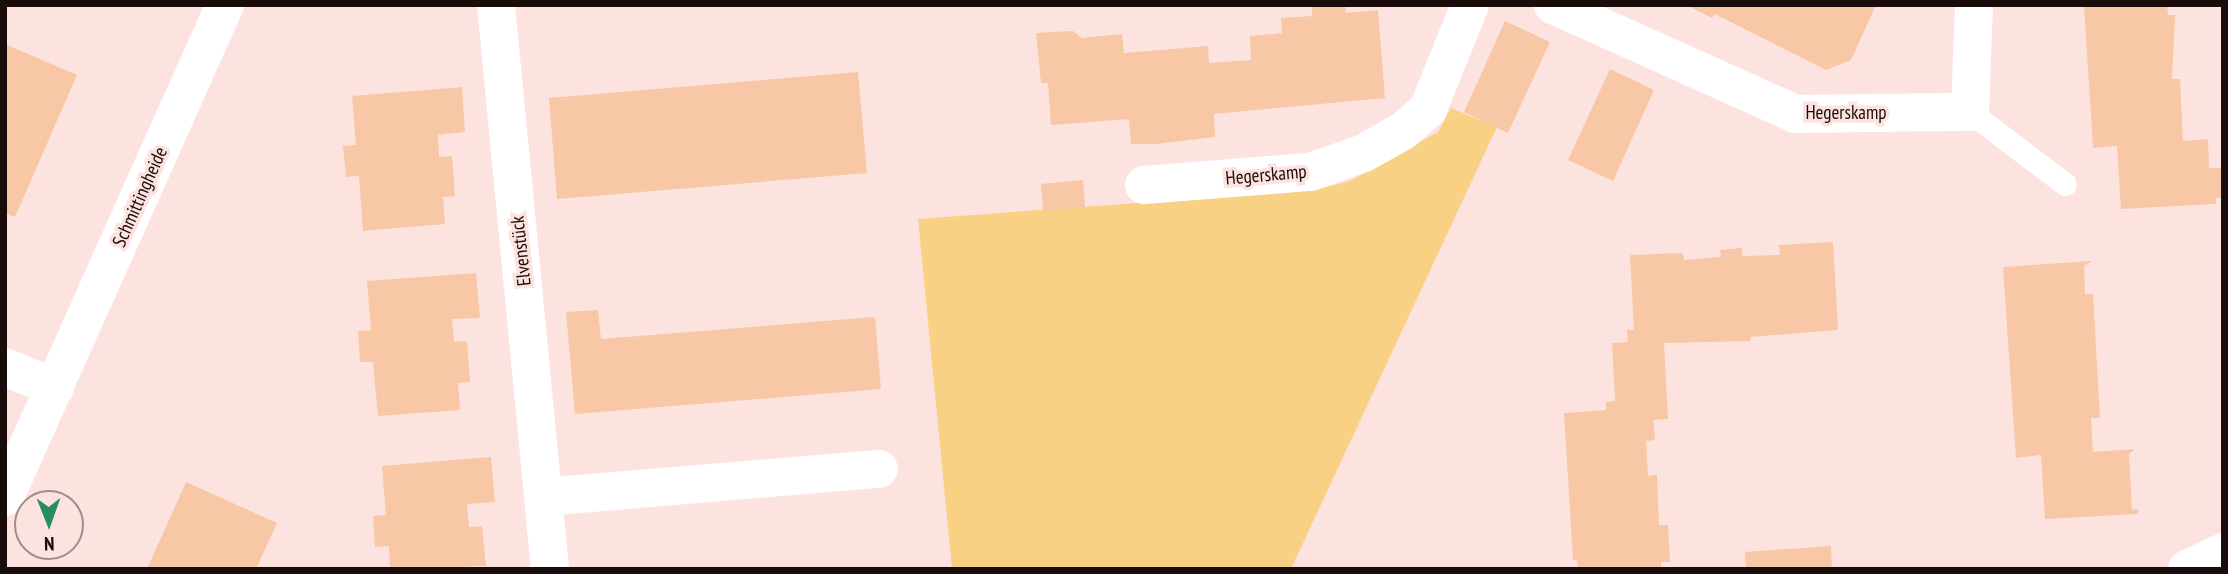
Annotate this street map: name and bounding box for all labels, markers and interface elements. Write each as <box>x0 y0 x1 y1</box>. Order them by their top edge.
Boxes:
street label: Hegerskamp <box>1805 102 1887 124</box>
street label: Schmittingheide <box>108 143 172 251</box>
street label: Hegerskamp <box>1225 160 1307 190</box>
street label: Elvenstück <box>506 215 536 287</box>
north arrow <box>14 490 84 560</box>
text: N <box>44 532 55 556</box>

